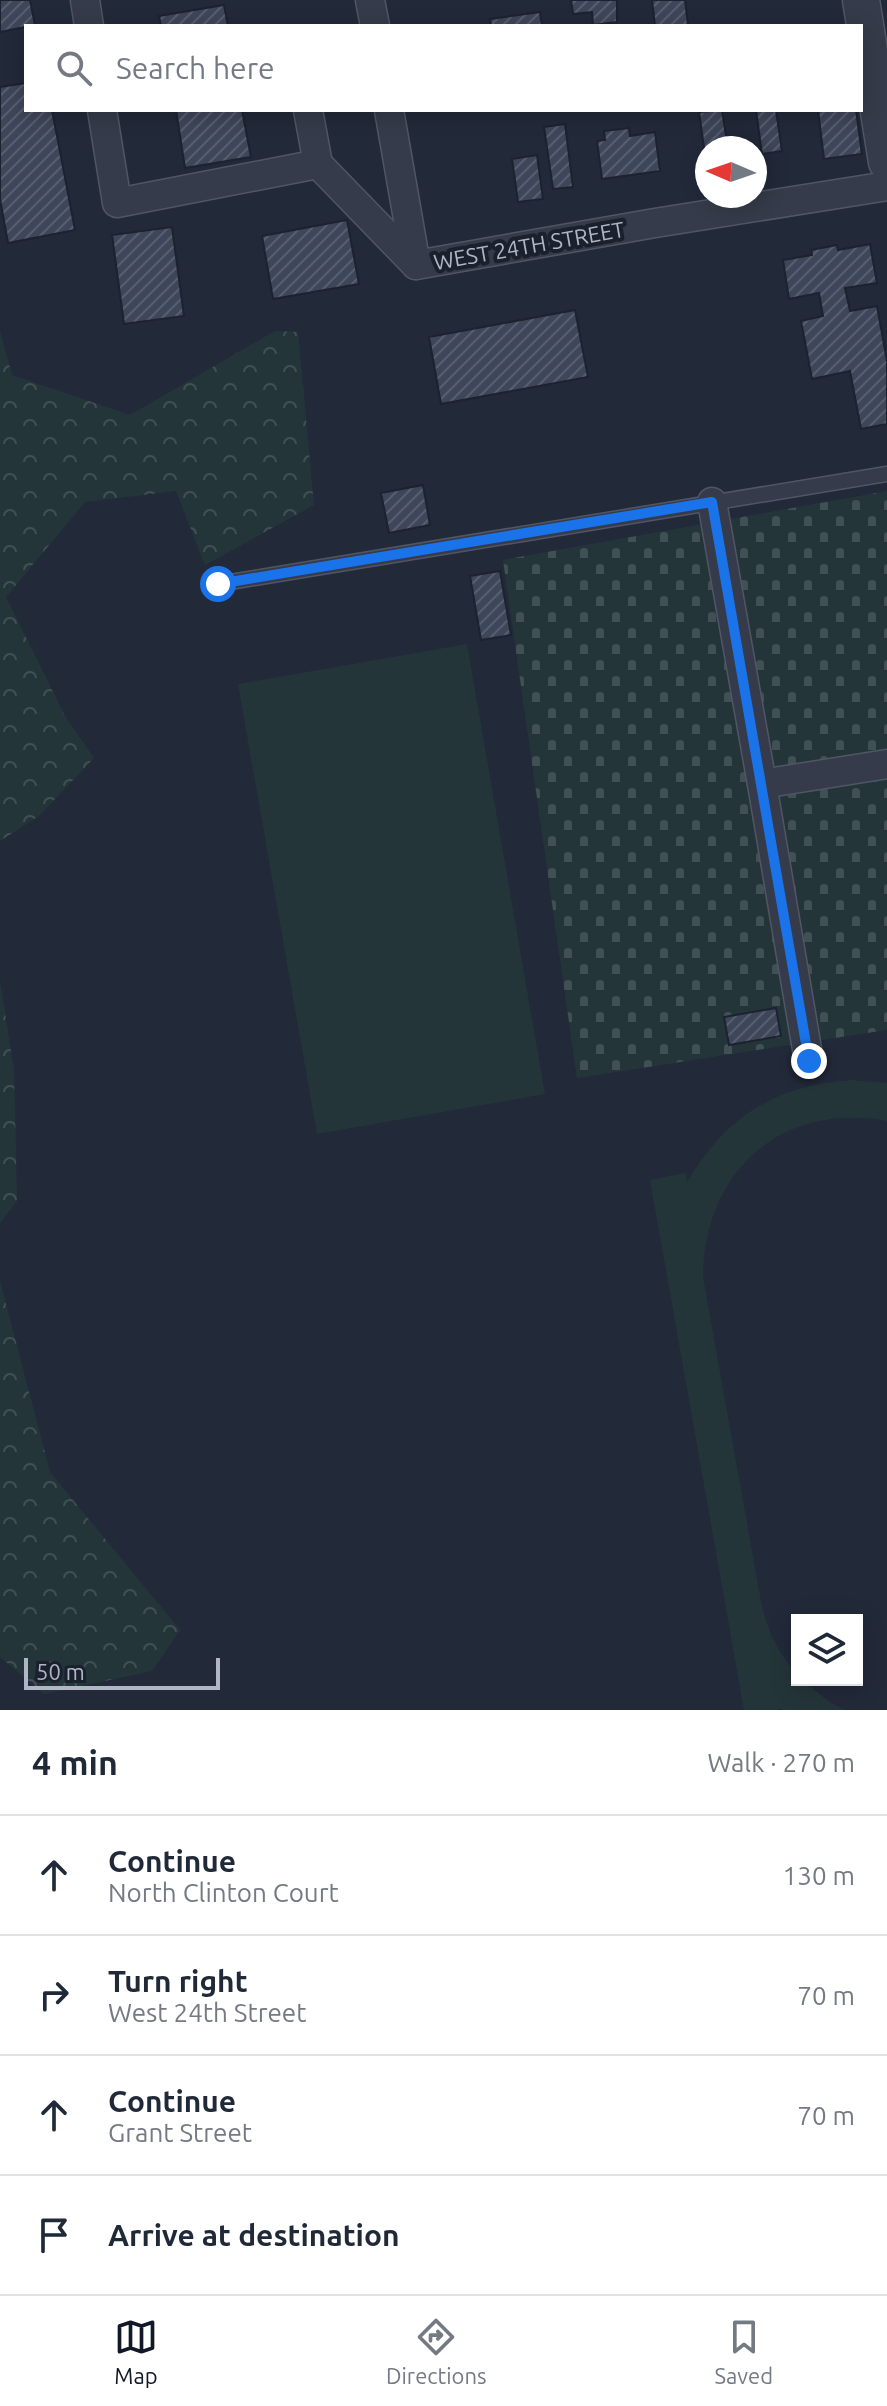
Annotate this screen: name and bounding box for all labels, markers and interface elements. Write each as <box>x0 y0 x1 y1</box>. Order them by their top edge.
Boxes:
search box <box>24 24 863 112</box>
icon: search <box>52 46 96 90</box>
text: Search here <box>116 51 275 85</box>
north arrow <box>695 136 767 208</box>
street label: WEST 24TH STREET <box>432 216 626 274</box>
route start <box>200 566 236 602</box>
route end <box>791 1043 827 1079</box>
map controls <box>791 1614 863 1686</box>
button: layers <box>791 1614 863 1686</box>
scale bar <box>24 1654 220 1690</box>
text: 50 m <box>36 1659 85 1684</box>
text: 4 min <box>32 1743 118 1781</box>
text: Walk · 270 m <box>707 1748 855 1777</box>
text: Continue <box>108 1844 236 1878</box>
icon: ahead <box>32 1853 76 1897</box>
text: 130 m <box>783 1861 855 1890</box>
text: North Clinton Court <box>108 1878 339 1907</box>
text: Turn right <box>108 1964 248 1998</box>
icon: right <box>32 1973 76 2017</box>
text: 70 m <box>797 1981 855 2010</box>
text: West 24th Street <box>108 1998 306 2027</box>
text: Continue <box>108 2084 236 2118</box>
icon: ahead <box>32 2093 76 2137</box>
text: 70 m <box>797 2101 855 2130</box>
text: Grant Street <box>108 2118 252 2147</box>
icon: arrive <box>32 2213 76 2257</box>
text: Arrive at destination <box>108 2218 400 2252</box>
tab: Map <box>114 2315 158 2388</box>
tab: Directions <box>386 2315 487 2388</box>
tab: Saved <box>714 2315 773 2388</box>

